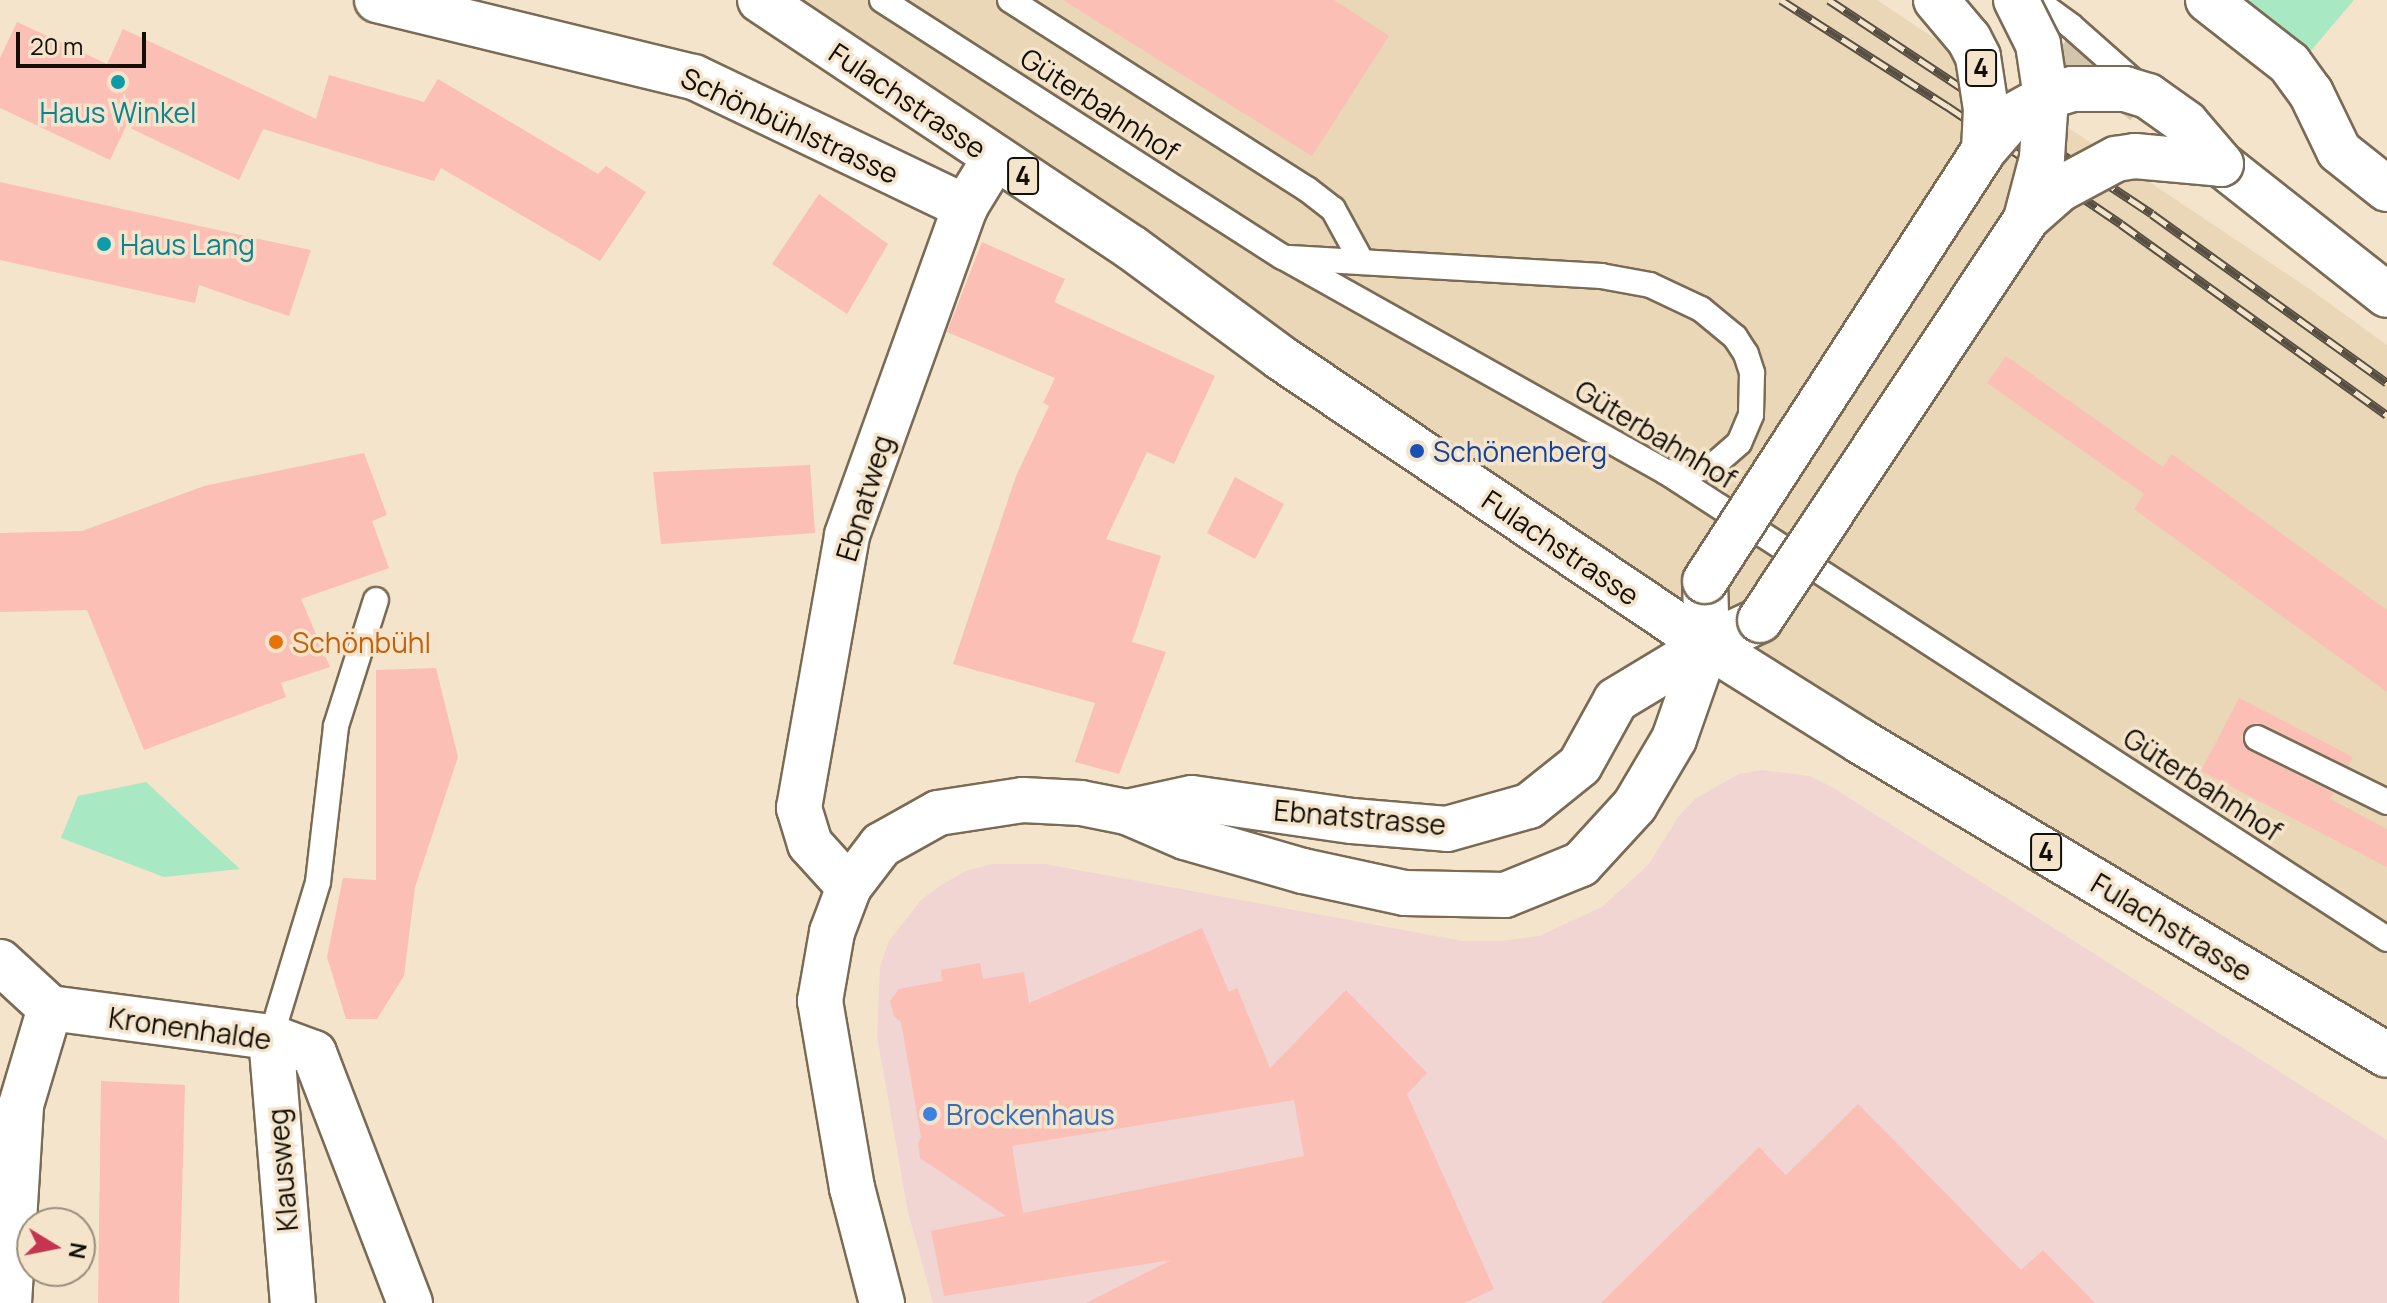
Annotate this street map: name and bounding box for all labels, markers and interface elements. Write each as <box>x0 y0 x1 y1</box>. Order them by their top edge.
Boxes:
scale bar <box>20 16 150 66</box>
text: 20 m <box>30 29 83 62</box>
street label: Fulachstrasse <box>823 35 993 165</box>
street label: Güterbahnhof <box>1015 40 1185 168</box>
road number: 4 <box>1965 46 1997 90</box>
street label: Schönbühlstrasse <box>676 60 904 190</box>
marker: Haus Winkel <box>109 73 127 91</box>
place label: Haus Winkel <box>40 95 196 129</box>
road number: 4 <box>1007 154 1039 198</box>
place label: Haus Lang <box>120 227 255 261</box>
marker: Haus Lang <box>95 235 113 253</box>
street label: Güterbahnhof <box>1569 373 1743 495</box>
street label: Ebnatweg <box>829 431 899 565</box>
place label: Schönenberg <box>1433 434 1607 468</box>
marker: Schönenberg <box>1408 442 1426 460</box>
street label: Fulachstrasse <box>1476 482 1646 612</box>
place label: Schönbühl <box>292 625 431 659</box>
marker: Schönbühl <box>267 633 285 651</box>
street label: Güterbahnhof <box>2118 720 2288 848</box>
street label: Ebnatstrasse <box>1273 793 1447 841</box>
road number: 4 <box>2030 830 2062 874</box>
street label: Fulachstrasse <box>2085 866 2259 988</box>
street label: Kronenhalde <box>107 1000 273 1056</box>
place label: Brockenhaus <box>946 1097 1115 1131</box>
marker: Brockenhaus <box>921 1105 939 1123</box>
street label: Klausweg <box>260 1107 304 1233</box>
north arrow <box>16 1207 96 1287</box>
text: N <box>62 1240 94 1261</box>

